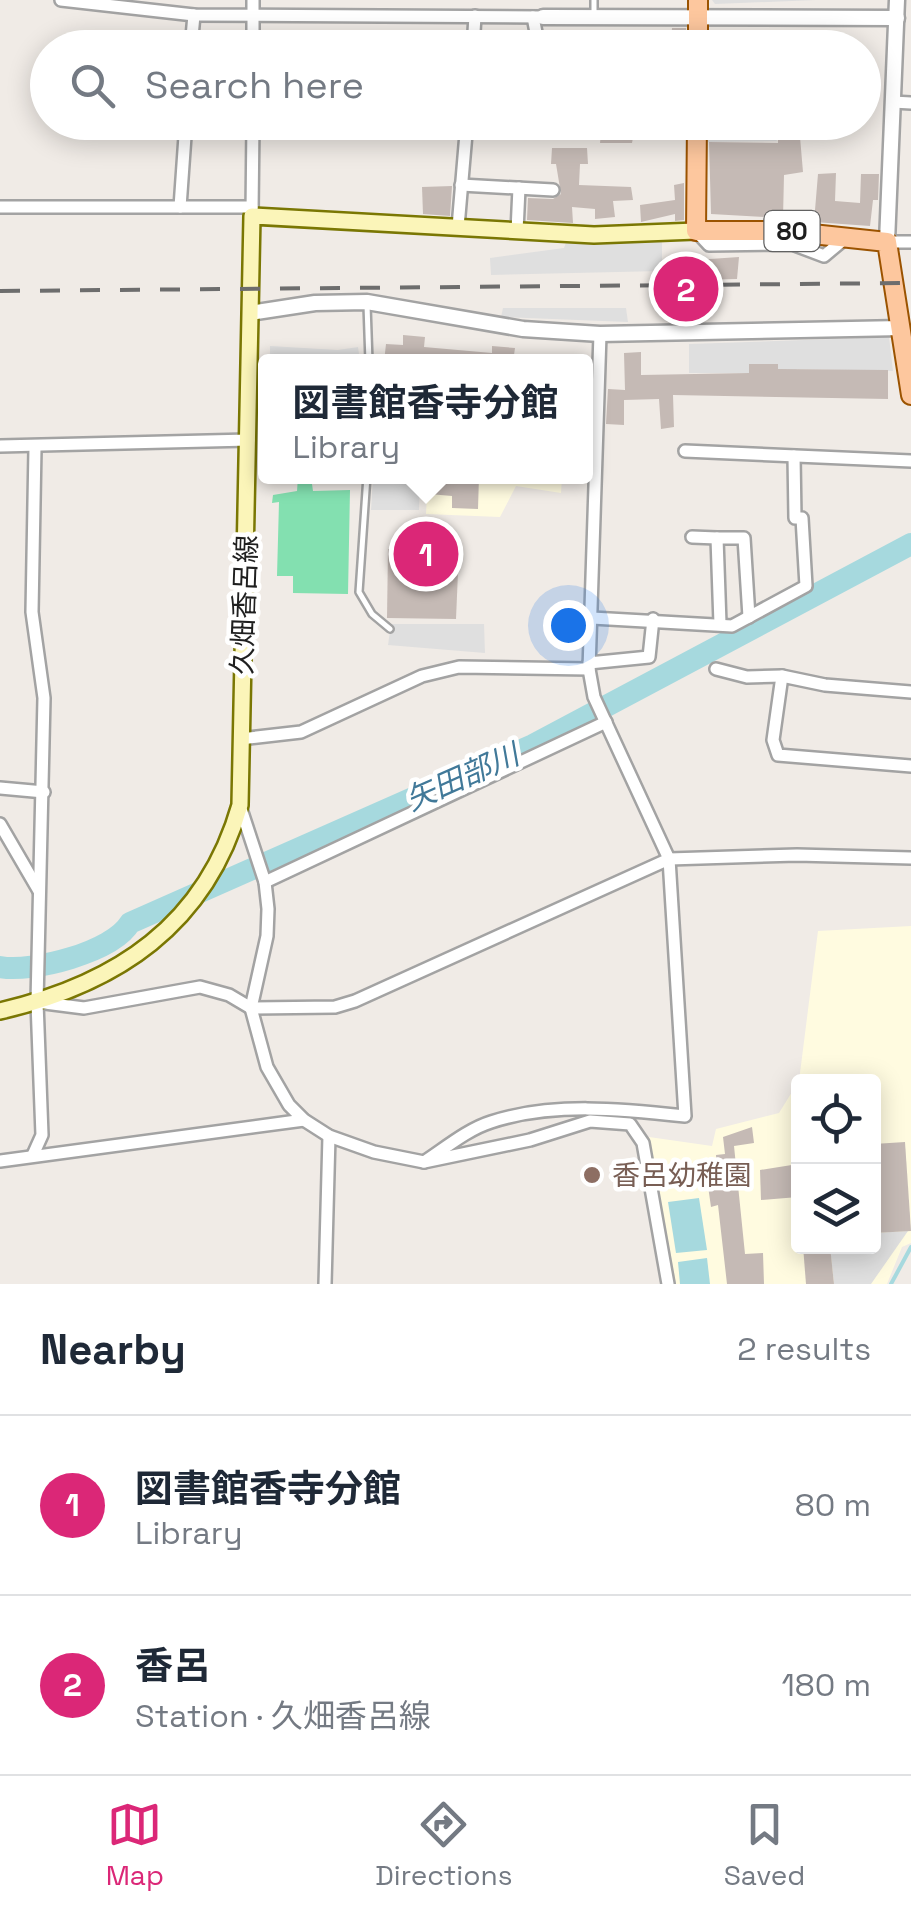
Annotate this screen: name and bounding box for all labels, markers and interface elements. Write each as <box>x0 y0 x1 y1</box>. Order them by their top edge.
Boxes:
search box <box>30 30 881 140</box>
icon: search <box>65 58 120 113</box>
text: Search here <box>145 61 364 109</box>
road number: 80 <box>764 211 820 251</box>
pin: 2 <box>654 252 718 326</box>
popup <box>258 354 593 484</box>
text: 図書館香寺分館 <box>292 379 559 427</box>
text: Library <box>292 427 400 467</box>
pin: 1 <box>394 516 458 592</box>
street label: 久畑香呂線 <box>224 534 264 676</box>
your location <box>543 600 594 651</box>
water label: 矢田部川 <box>399 734 527 819</box>
map controls <box>791 1074 881 1254</box>
button: locate <box>791 1074 881 1164</box>
place label: 香呂幼稚園 <box>612 1157 752 1193</box>
marker: 香呂幼稚園 <box>581 1164 603 1186</box>
button: layers <box>791 1164 881 1254</box>
text: Nearby <box>40 1323 186 1376</box>
text: 2 results <box>737 1329 871 1369</box>
text: 図書館香寺分館 <box>135 1465 401 1513</box>
text: 1 <box>65 1485 80 1525</box>
text: 80 m <box>795 1485 871 1525</box>
text: Library <box>135 1513 243 1553</box>
text: 香呂 <box>135 1642 211 1690</box>
text: 2 <box>63 1665 82 1705</box>
text: 180 m <box>781 1665 871 1705</box>
text: Station · 久畑香呂線 <box>135 1696 431 1736</box>
tab: Map <box>106 1797 164 1893</box>
tab: Directions <box>375 1797 512 1893</box>
tab: Saved <box>724 1797 805 1893</box>

